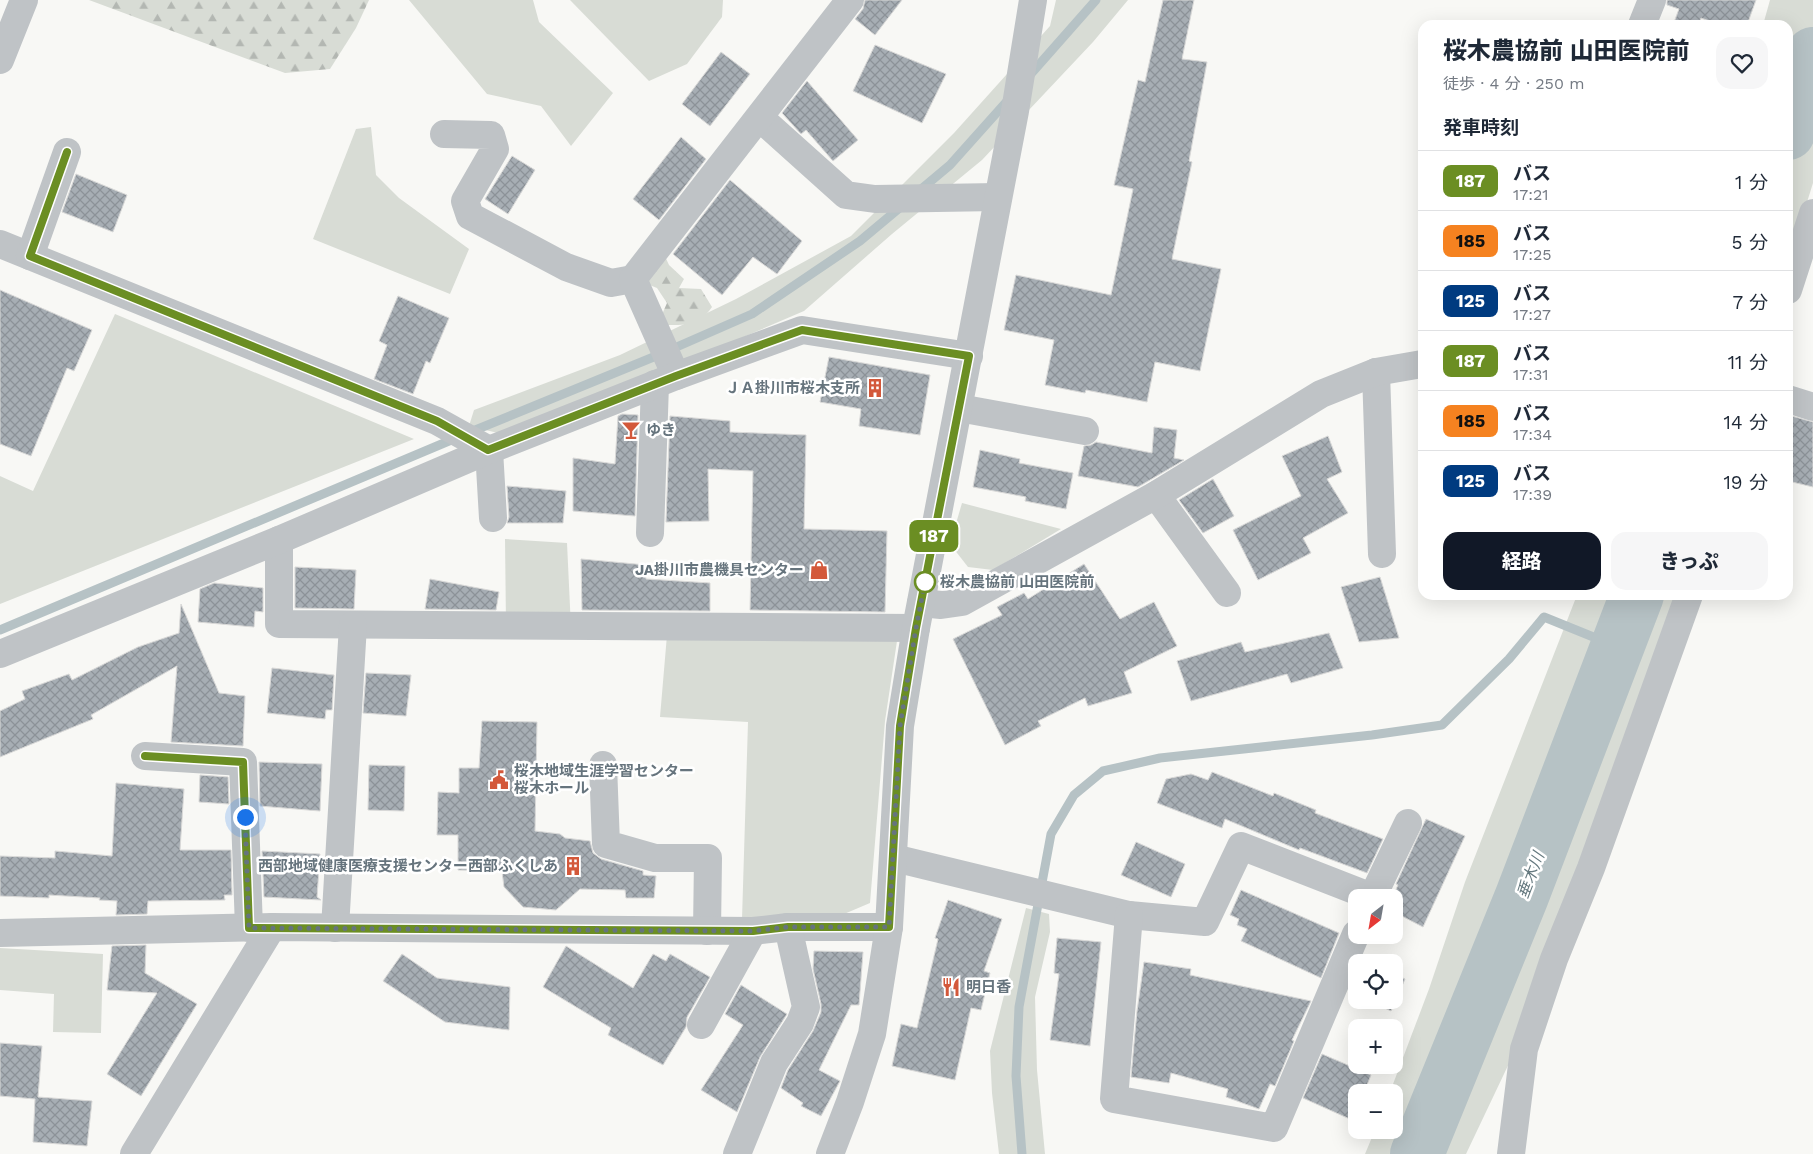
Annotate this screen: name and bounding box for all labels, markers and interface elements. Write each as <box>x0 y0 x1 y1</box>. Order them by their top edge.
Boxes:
text: 桜木農協前 山田医院前 <box>1443 37 1689 65</box>
button: heart <box>1716 37 1768 89</box>
text: 徒歩 · 4 分 · 250 m <box>1443 74 1585 93</box>
text: 発車時刻 <box>1443 116 1519 139</box>
text: バス <box>1513 162 1551 185</box>
text: 187 <box>1456 170 1485 191</box>
text: 1 分 <box>1735 171 1768 194</box>
text: 17:21 <box>1513 185 1549 204</box>
text: バス <box>1513 222 1551 245</box>
text: 185 <box>1456 230 1485 251</box>
text: 5 分 <box>1731 231 1768 254</box>
text: 17:25 <box>1513 245 1552 264</box>
text: バス <box>1513 282 1551 305</box>
text: 125 <box>1456 290 1485 311</box>
text: 7 分 <box>1732 291 1768 314</box>
text: 17:27 <box>1513 305 1551 324</box>
text: バス <box>1513 342 1551 365</box>
text: 187 <box>1456 350 1485 371</box>
text: 11 分 <box>1728 351 1768 374</box>
text: 17:31 <box>1513 365 1549 384</box>
building icon: ＪＡ掛川市桜木支所 <box>864 377 886 399</box>
place label: ＪＡ掛川市桜木支所 <box>725 379 860 397</box>
text: バス <box>1513 402 1551 425</box>
text: 185 <box>1456 410 1485 431</box>
text: 14 分 <box>1724 411 1768 434</box>
bar icon: ゆき <box>620 419 642 441</box>
place label: ゆき <box>646 421 676 439</box>
text: 17:34 <box>1513 425 1552 444</box>
text: バス <box>1513 462 1551 485</box>
text: 125 <box>1456 470 1485 491</box>
text: 19 分 <box>1723 471 1768 494</box>
text: 17:39 <box>1513 485 1552 504</box>
line badge: 187 <box>905 520 963 552</box>
text: 187 <box>919 525 949 546</box>
button: 経路 <box>1443 532 1601 590</box>
button: きっぷ <box>1611 532 1768 590</box>
shop icon: JA掛川市農機具センター <box>808 559 830 581</box>
place label: JA掛川市農機具センター <box>635 561 804 579</box>
marker: 桜木農協前 山田医院前 <box>914 571 936 593</box>
place label: 桜木農協前 山田医院前 <box>940 573 1094 591</box>
place label: 桜木地域生涯学習センター 桜木ホール <box>514 762 694 797</box>
public building icon: 桜木地域生涯学習センター 桜木ホール <box>488 769 510 791</box>
your location <box>233 805 258 830</box>
water label: 垂木川 <box>1513 848 1549 901</box>
building icon: 西部地域健康医療支援センター西部ふくしあ <box>562 855 584 877</box>
place label: 西部地域健康医療支援センター西部ふくしあ <box>258 857 558 875</box>
north arrow <box>1348 889 1402 944</box>
map controls <box>1348 889 1403 1139</box>
button: locate <box>1348 954 1403 1009</box>
restaurant icon: 明日香 <box>940 976 962 998</box>
place label: 明日香 <box>966 978 1011 996</box>
button: + <box>1348 1019 1403 1074</box>
button: − <box>1348 1084 1403 1139</box>

